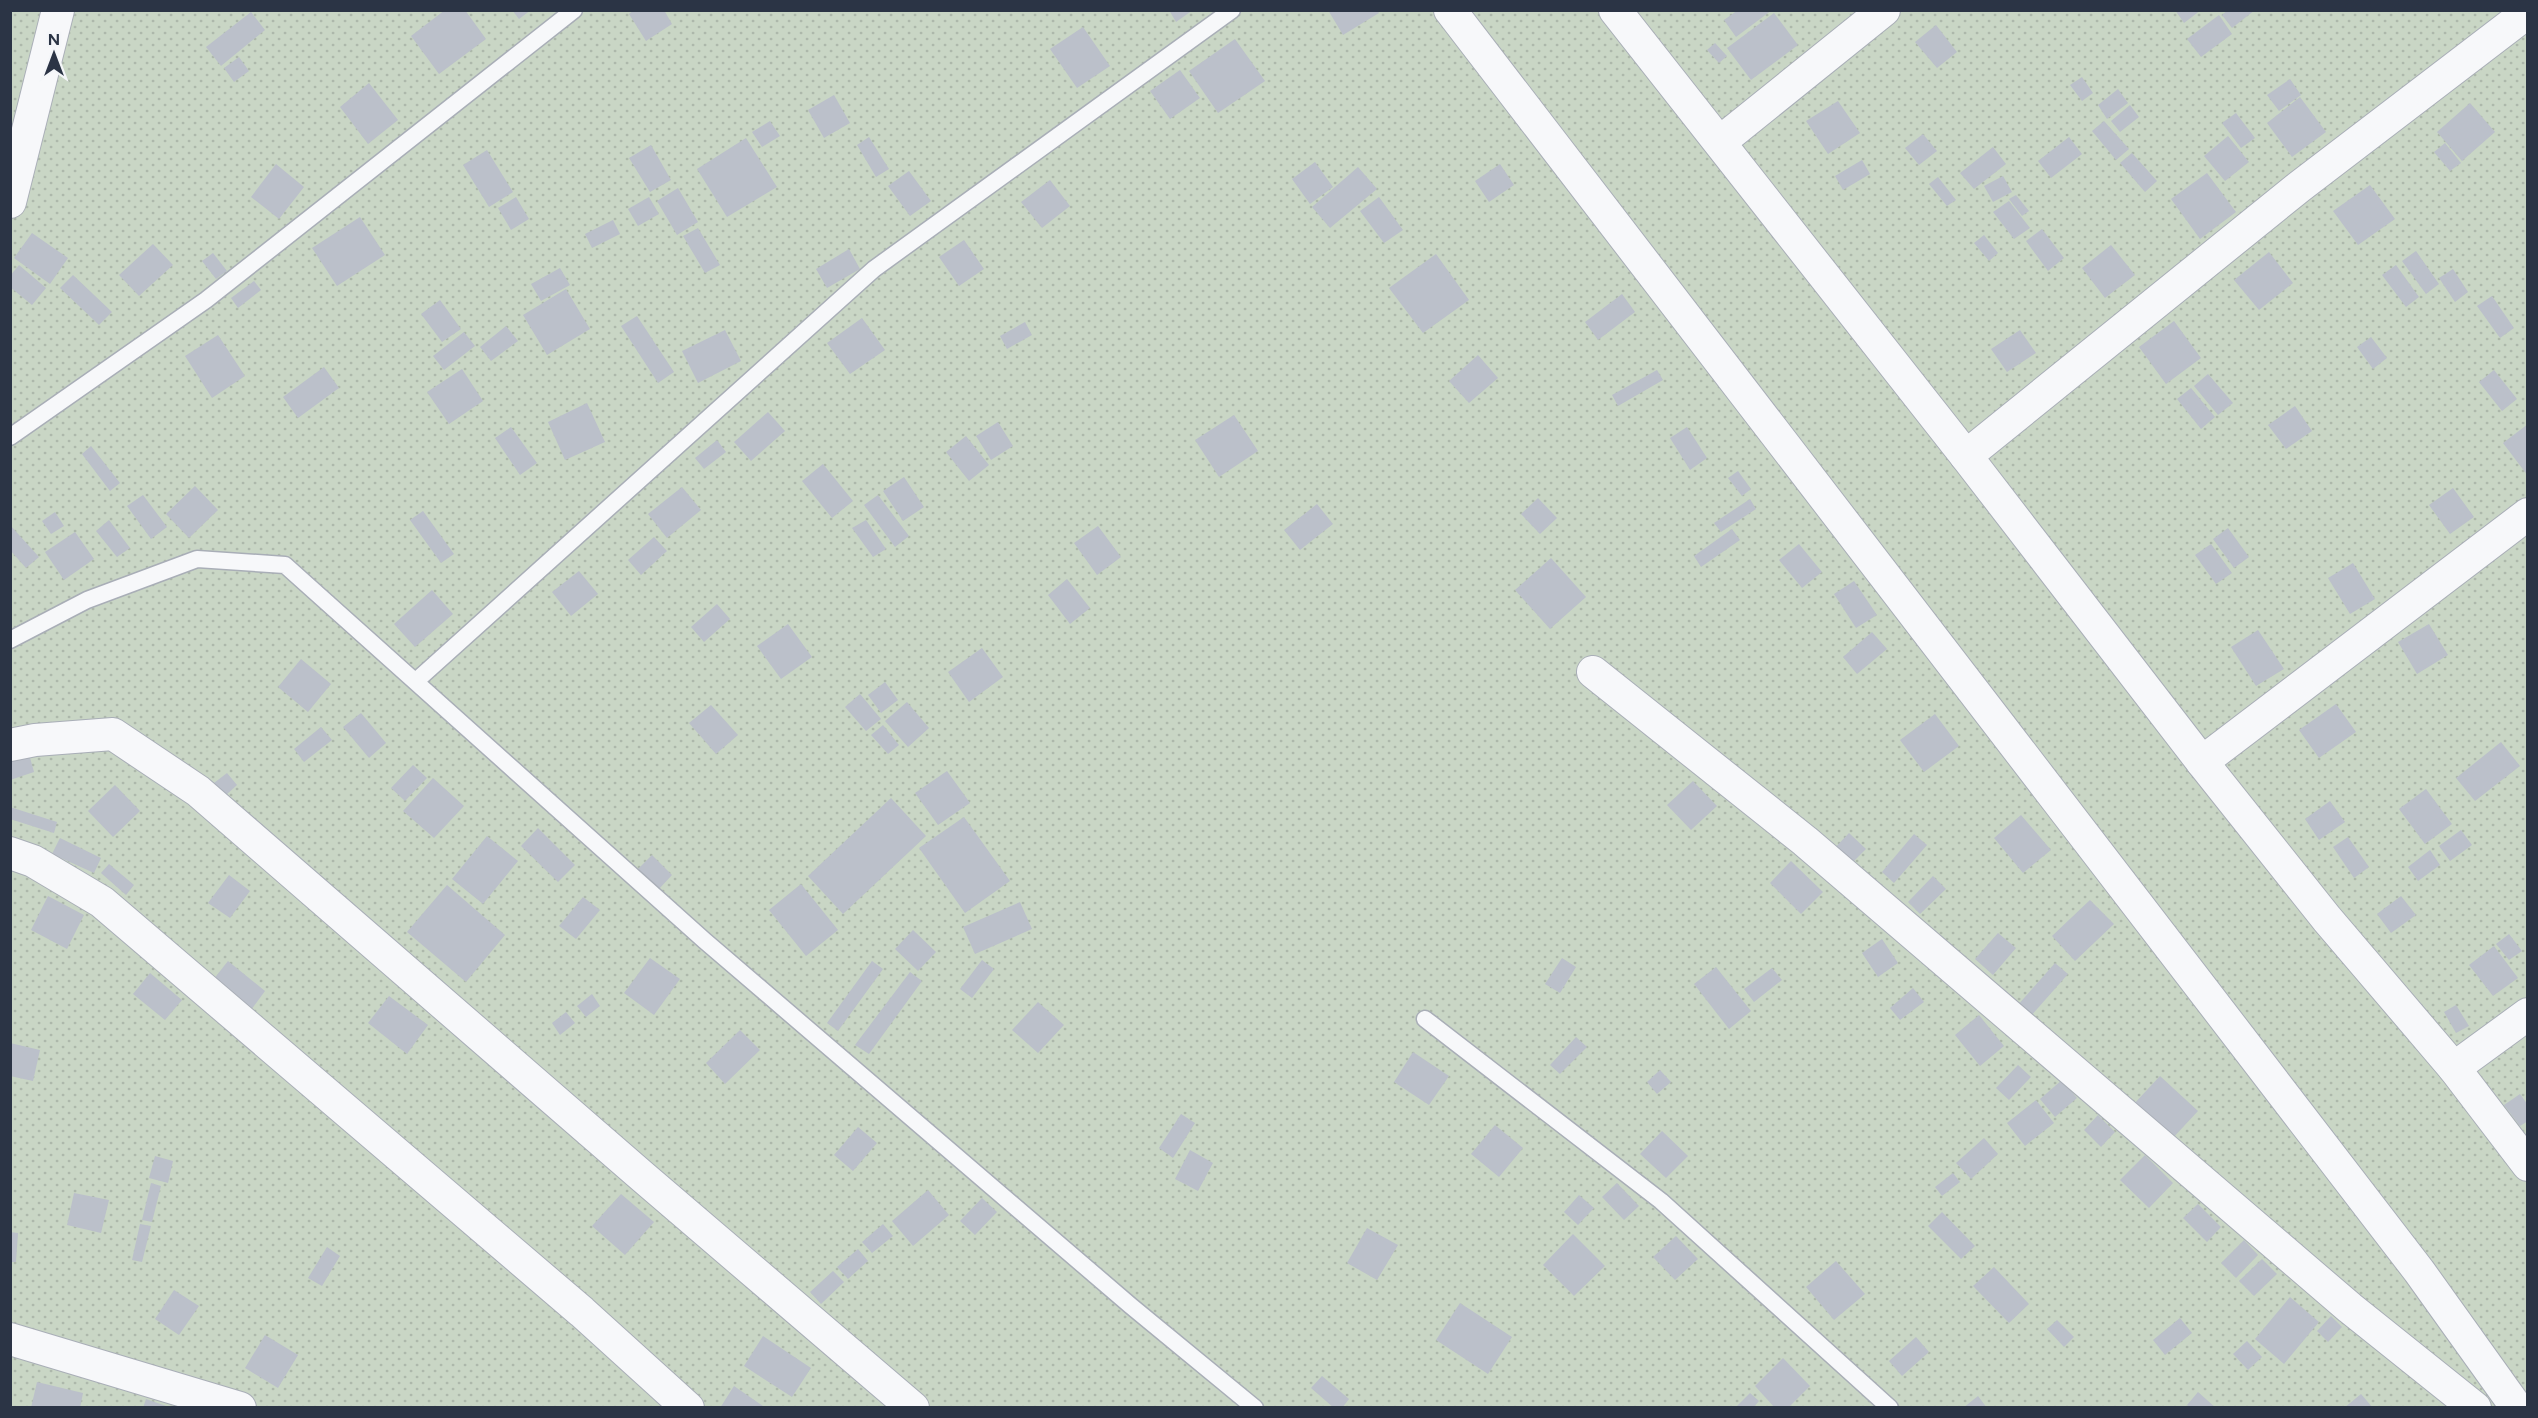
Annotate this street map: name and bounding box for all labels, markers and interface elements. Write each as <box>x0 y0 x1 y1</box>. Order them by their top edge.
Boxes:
north arrow <box>24 24 84 84</box>
text: N <box>48 30 60 49</box>

